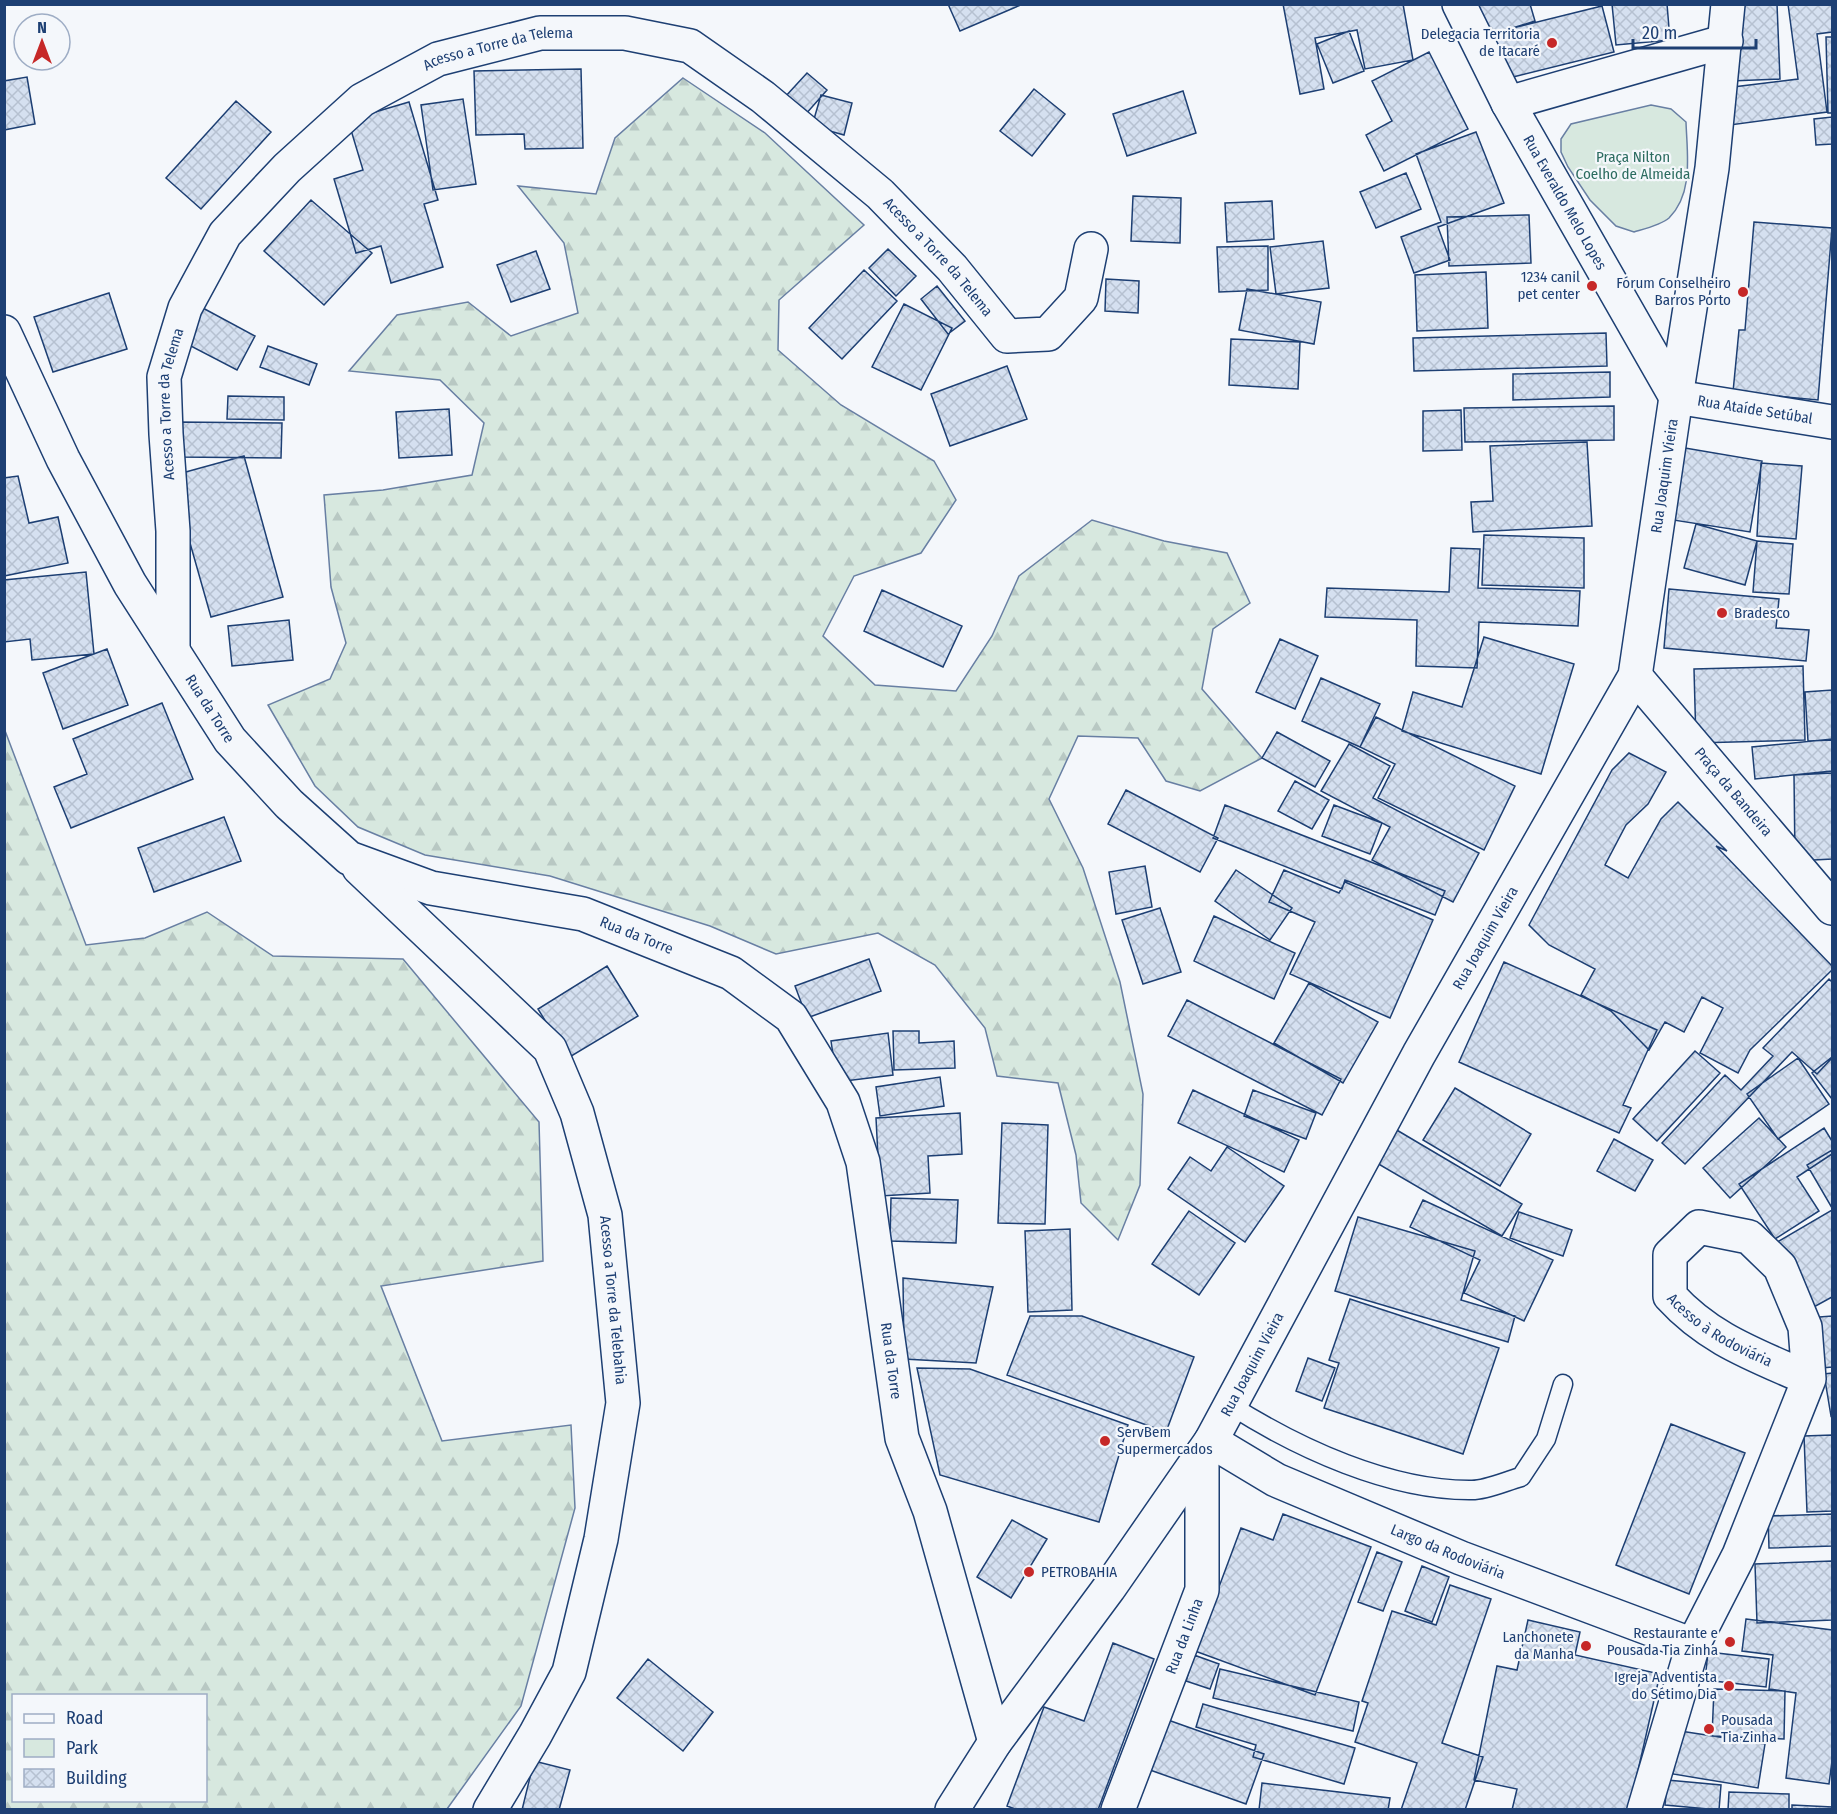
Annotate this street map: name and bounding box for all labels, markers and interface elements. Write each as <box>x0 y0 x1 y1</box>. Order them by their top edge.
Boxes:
north arrow <box>12 12 72 72</box>
scale bar <box>1633 12 1756 50</box>
text: N <box>37 18 47 37</box>
text: 20 m <box>1642 22 1677 44</box>
street label: Acesso a Torre da Telema <box>420 24 573 74</box>
place label: Delegacia Territoria de Itacaré <box>1421 25 1540 60</box>
marker: Delegacia Territoria de Itacaré <box>1545 36 1559 50</box>
street label: Rua Everaldo Melo Lopes <box>1519 132 1610 273</box>
park label: Praça Nilton Coelho de Almeida <box>1576 148 1690 183</box>
street label: Acesso a Torre da Telema <box>880 194 996 320</box>
place label: 1234 canil pet center <box>1517 268 1581 303</box>
place label: Fórum Conselheiro Barros Porto <box>1616 274 1731 309</box>
marker: 1234 canil pet center <box>1585 279 1599 293</box>
marker: Fórum Conselheiro Barros Porto <box>1736 285 1750 299</box>
street label: Acesso a Torre da Telema <box>155 326 187 481</box>
street label: Rua Ataíde Setúbal <box>1696 392 1814 428</box>
street label: Rua Joaquim Vieira <box>1647 417 1682 534</box>
place label: Bradesco <box>1734 604 1790 622</box>
marker: Bradesco <box>1715 606 1729 620</box>
street label: Rua da Torre <box>181 671 238 746</box>
street label: Praça da Bandeira <box>1691 744 1776 840</box>
street label: Rua Joaquim Vieira <box>1449 883 1522 993</box>
street label: Rua da Torre <box>597 913 676 958</box>
street label: Acesso a Torre da Telebahia <box>596 1215 630 1385</box>
street label: Acesso à Rodoviária <box>1663 1290 1775 1371</box>
street label: Rua Joaquim Vieira <box>1217 1309 1288 1420</box>
street label: Rua da Torre <box>877 1321 905 1401</box>
place label: ServBem Supermercados <box>1117 1423 1213 1458</box>
marker: ServBem Supermercados <box>1098 1434 1112 1448</box>
street label: Largo da Rodoviária <box>1388 1520 1508 1583</box>
place label: PETROBAHIA <box>1041 1563 1117 1581</box>
marker: PETROBAHIA <box>1022 1565 1036 1579</box>
street label: Rua da Linha <box>1162 1596 1207 1677</box>
place label: Restaurante e Pousada Tia Zinha <box>1607 1624 1718 1659</box>
place label: Lanchonete da Manha <box>1503 1628 1574 1663</box>
marker: Restaurante e Pousada Tia Zinha <box>1723 1635 1737 1649</box>
marker: Lanchonete da Manha <box>1579 1639 1593 1653</box>
place label: Igreja Adventista do Sétimo Dia <box>1614 1668 1717 1703</box>
marker: Igreja Adventista do Sétimo Dia <box>1722 1679 1736 1693</box>
legend <box>12 1694 207 1802</box>
text: Road <box>66 1707 103 1729</box>
place label: Pousada Tia Zinha <box>1721 1711 1777 1746</box>
marker: Pousada Tia Zinha <box>1702 1722 1716 1736</box>
text: Park <box>66 1737 99 1759</box>
text: Building <box>66 1767 127 1789</box>

